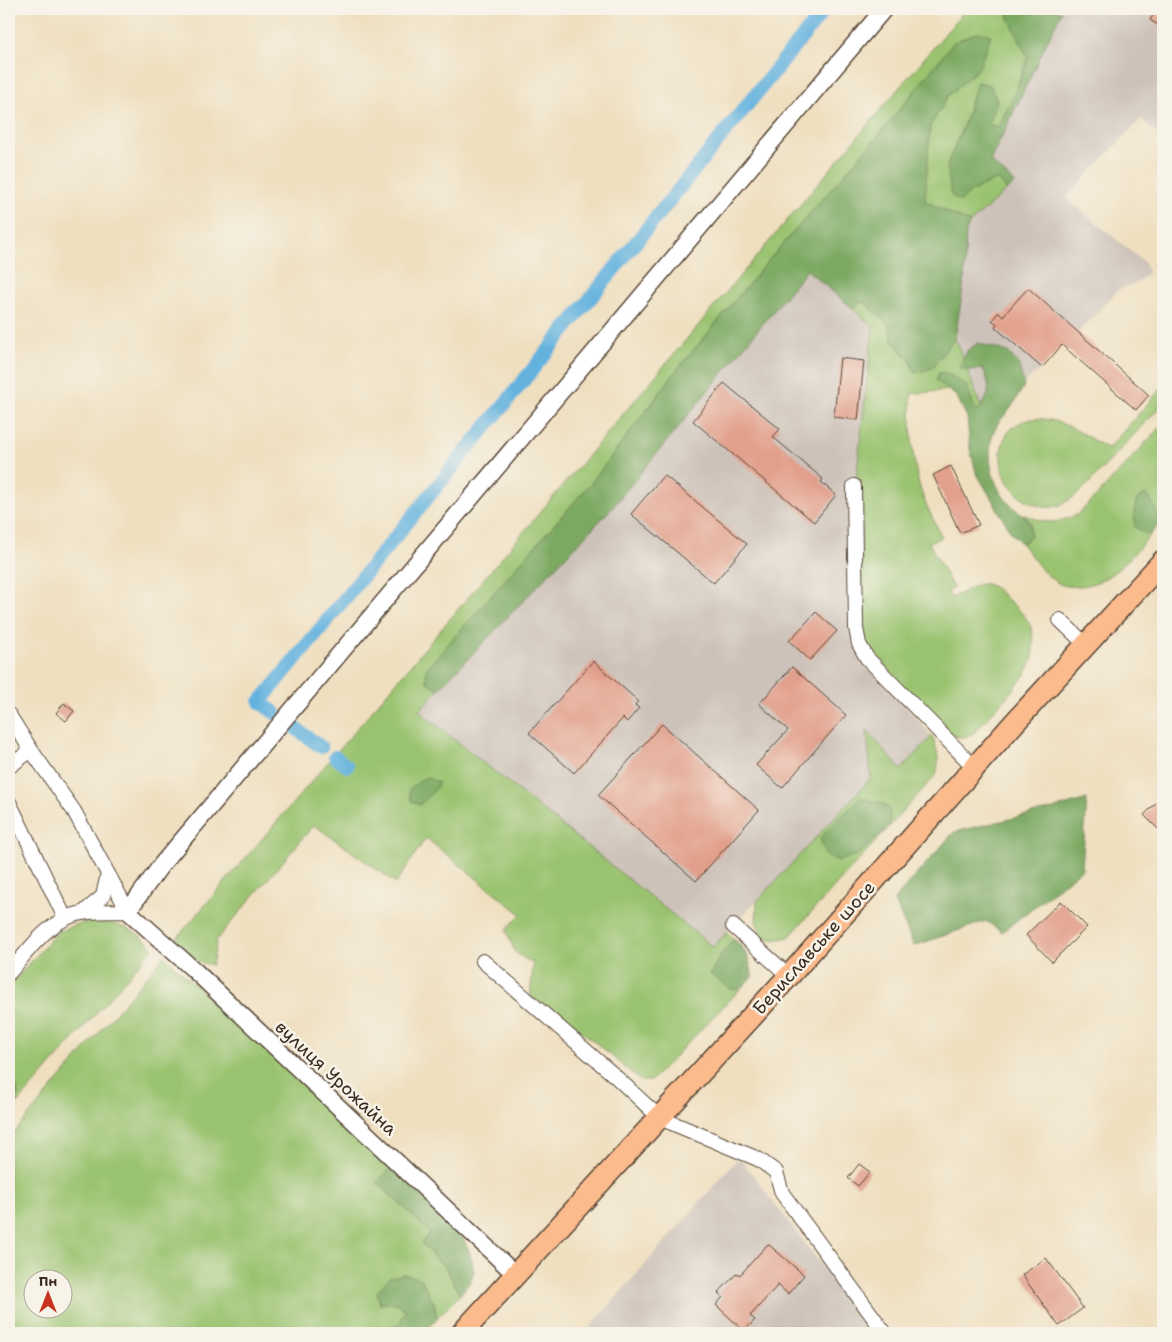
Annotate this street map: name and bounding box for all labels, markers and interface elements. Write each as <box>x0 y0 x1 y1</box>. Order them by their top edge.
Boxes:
street label: Бериславське шосе <box>747 876 881 1020</box>
street label: вулиця Урожайна <box>270 1015 402 1141</box>
north arrow <box>22 1270 72 1320</box>
text: Пн <box>39 1272 57 1290</box>

